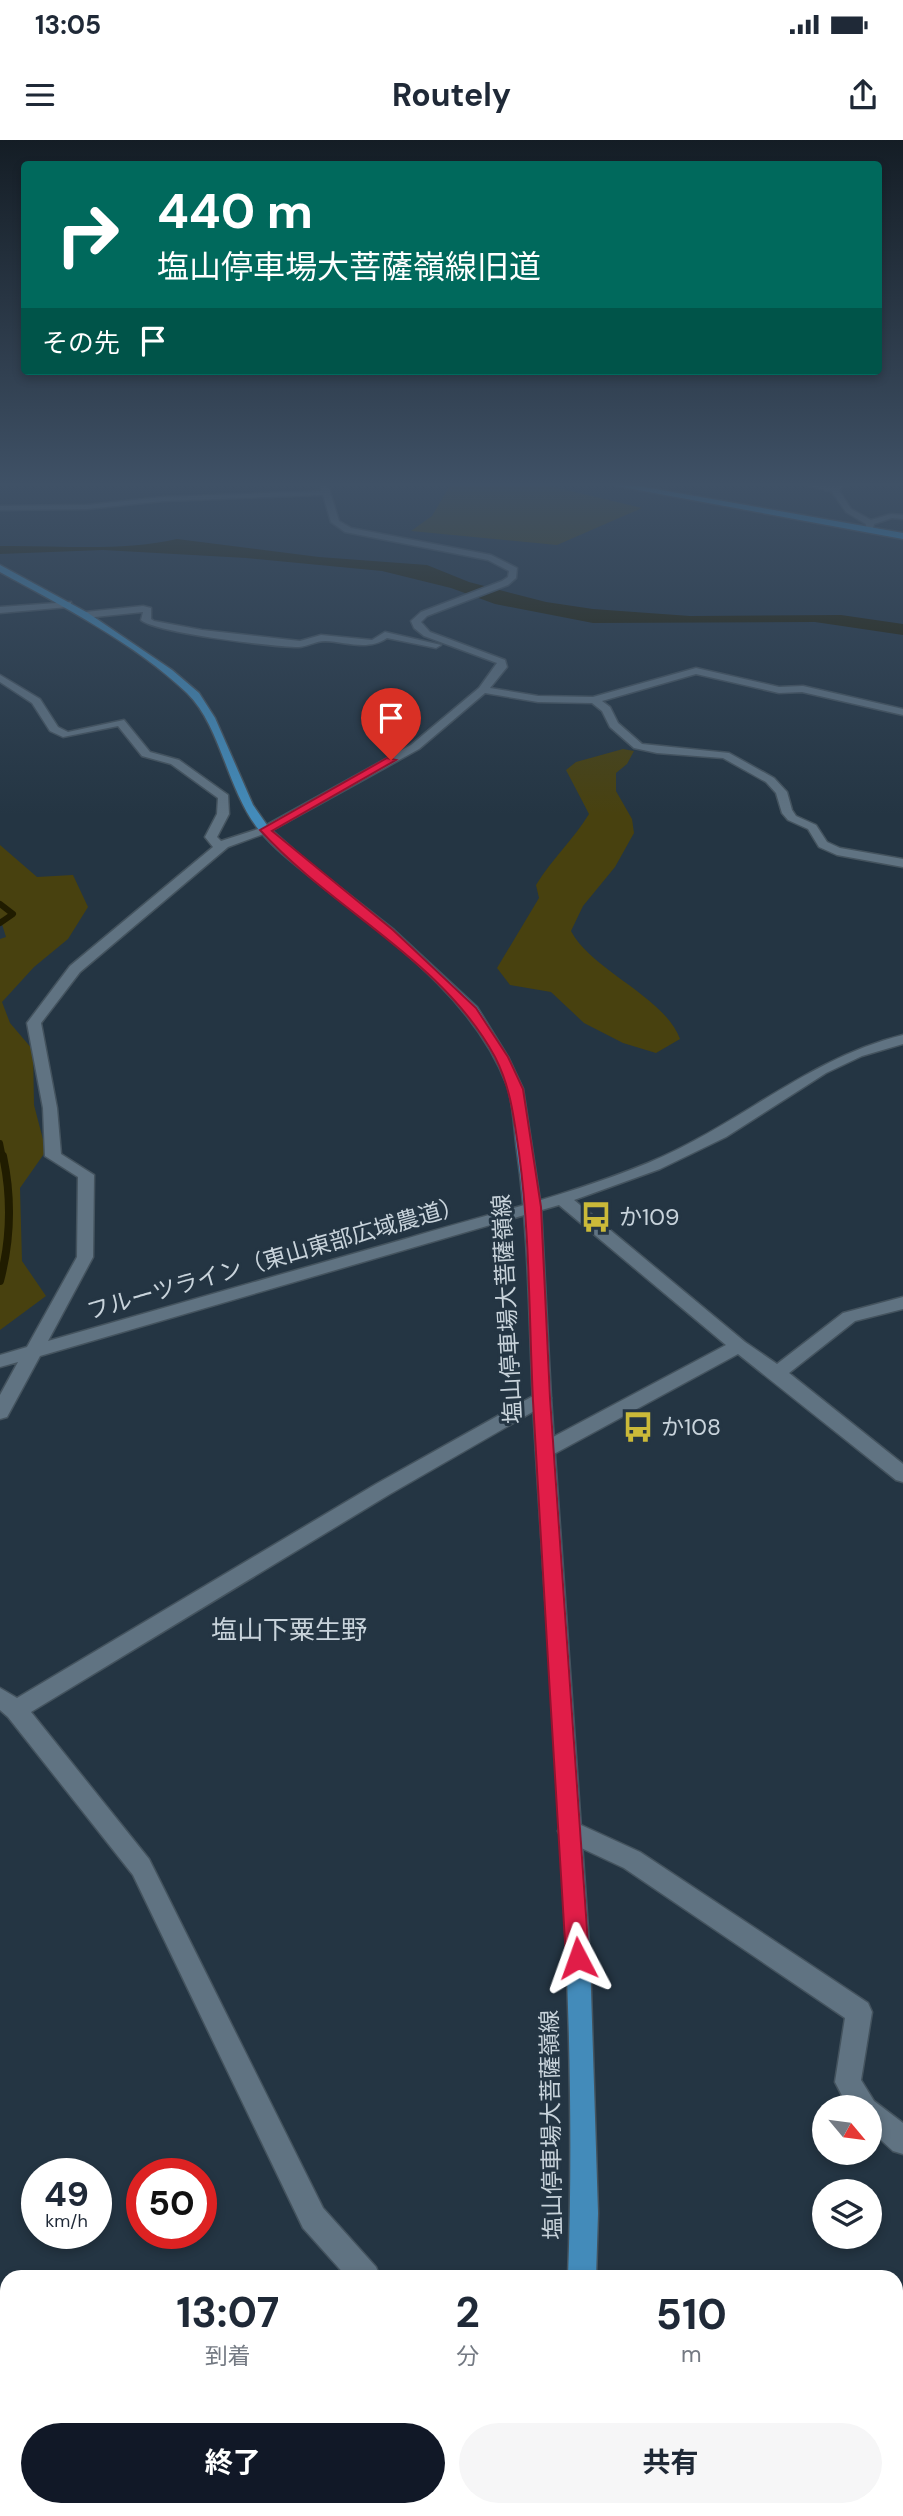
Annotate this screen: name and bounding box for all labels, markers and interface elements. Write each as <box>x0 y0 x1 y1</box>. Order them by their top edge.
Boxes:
text: 13:05 <box>35 8 101 42</box>
text: Routely <box>392 74 511 116</box>
icon: menu <box>21 76 59 114</box>
icon: share <box>844 76 882 114</box>
text: 440 m <box>157 179 313 243</box>
icon: right <box>42 189 133 280</box>
text: 塩山停車場大菩薩嶺線旧道 <box>157 246 541 288</box>
icon: arrive <box>134 322 172 360</box>
text: その先 <box>42 326 120 360</box>
pin <box>361 688 421 760</box>
icon: arrive <box>372 699 410 737</box>
street label: フルーツライン（東山東部広域農道） <box>83 1190 467 1326</box>
street label: 塩山停車場大菩薩嶺線 <box>486 1193 528 1425</box>
bus stop icon: か109 <box>579 1200 613 1234</box>
place label: か109 <box>619 1202 679 1232</box>
bus stop icon: か108 <box>621 1410 655 1444</box>
place label: か108 <box>661 1412 721 1442</box>
district label: 塩山下粟生野 <box>211 1613 367 1647</box>
position arrow <box>541 1921 615 1995</box>
street label: 塩山停車場大菩薩嶺線 <box>534 2010 568 2240</box>
north arrow <box>812 2095 882 2165</box>
map controls <box>812 2095 882 2249</box>
speed limit sign: 50 <box>126 2158 217 2249</box>
text: 49 <box>44 2171 89 2217</box>
button: layers <box>812 2179 882 2249</box>
text: km/h <box>45 2209 88 2233</box>
text: 13:07 <box>176 2285 279 2340</box>
text: 2 <box>455 2285 480 2340</box>
text: 510 <box>656 2287 727 2342</box>
text: m <box>681 2339 702 2369</box>
text: 到着 <box>205 2341 251 2371</box>
text: 分 <box>456 2341 479 2371</box>
button: 終了 <box>21 2423 445 2503</box>
button: 共有 <box>459 2423 882 2503</box>

